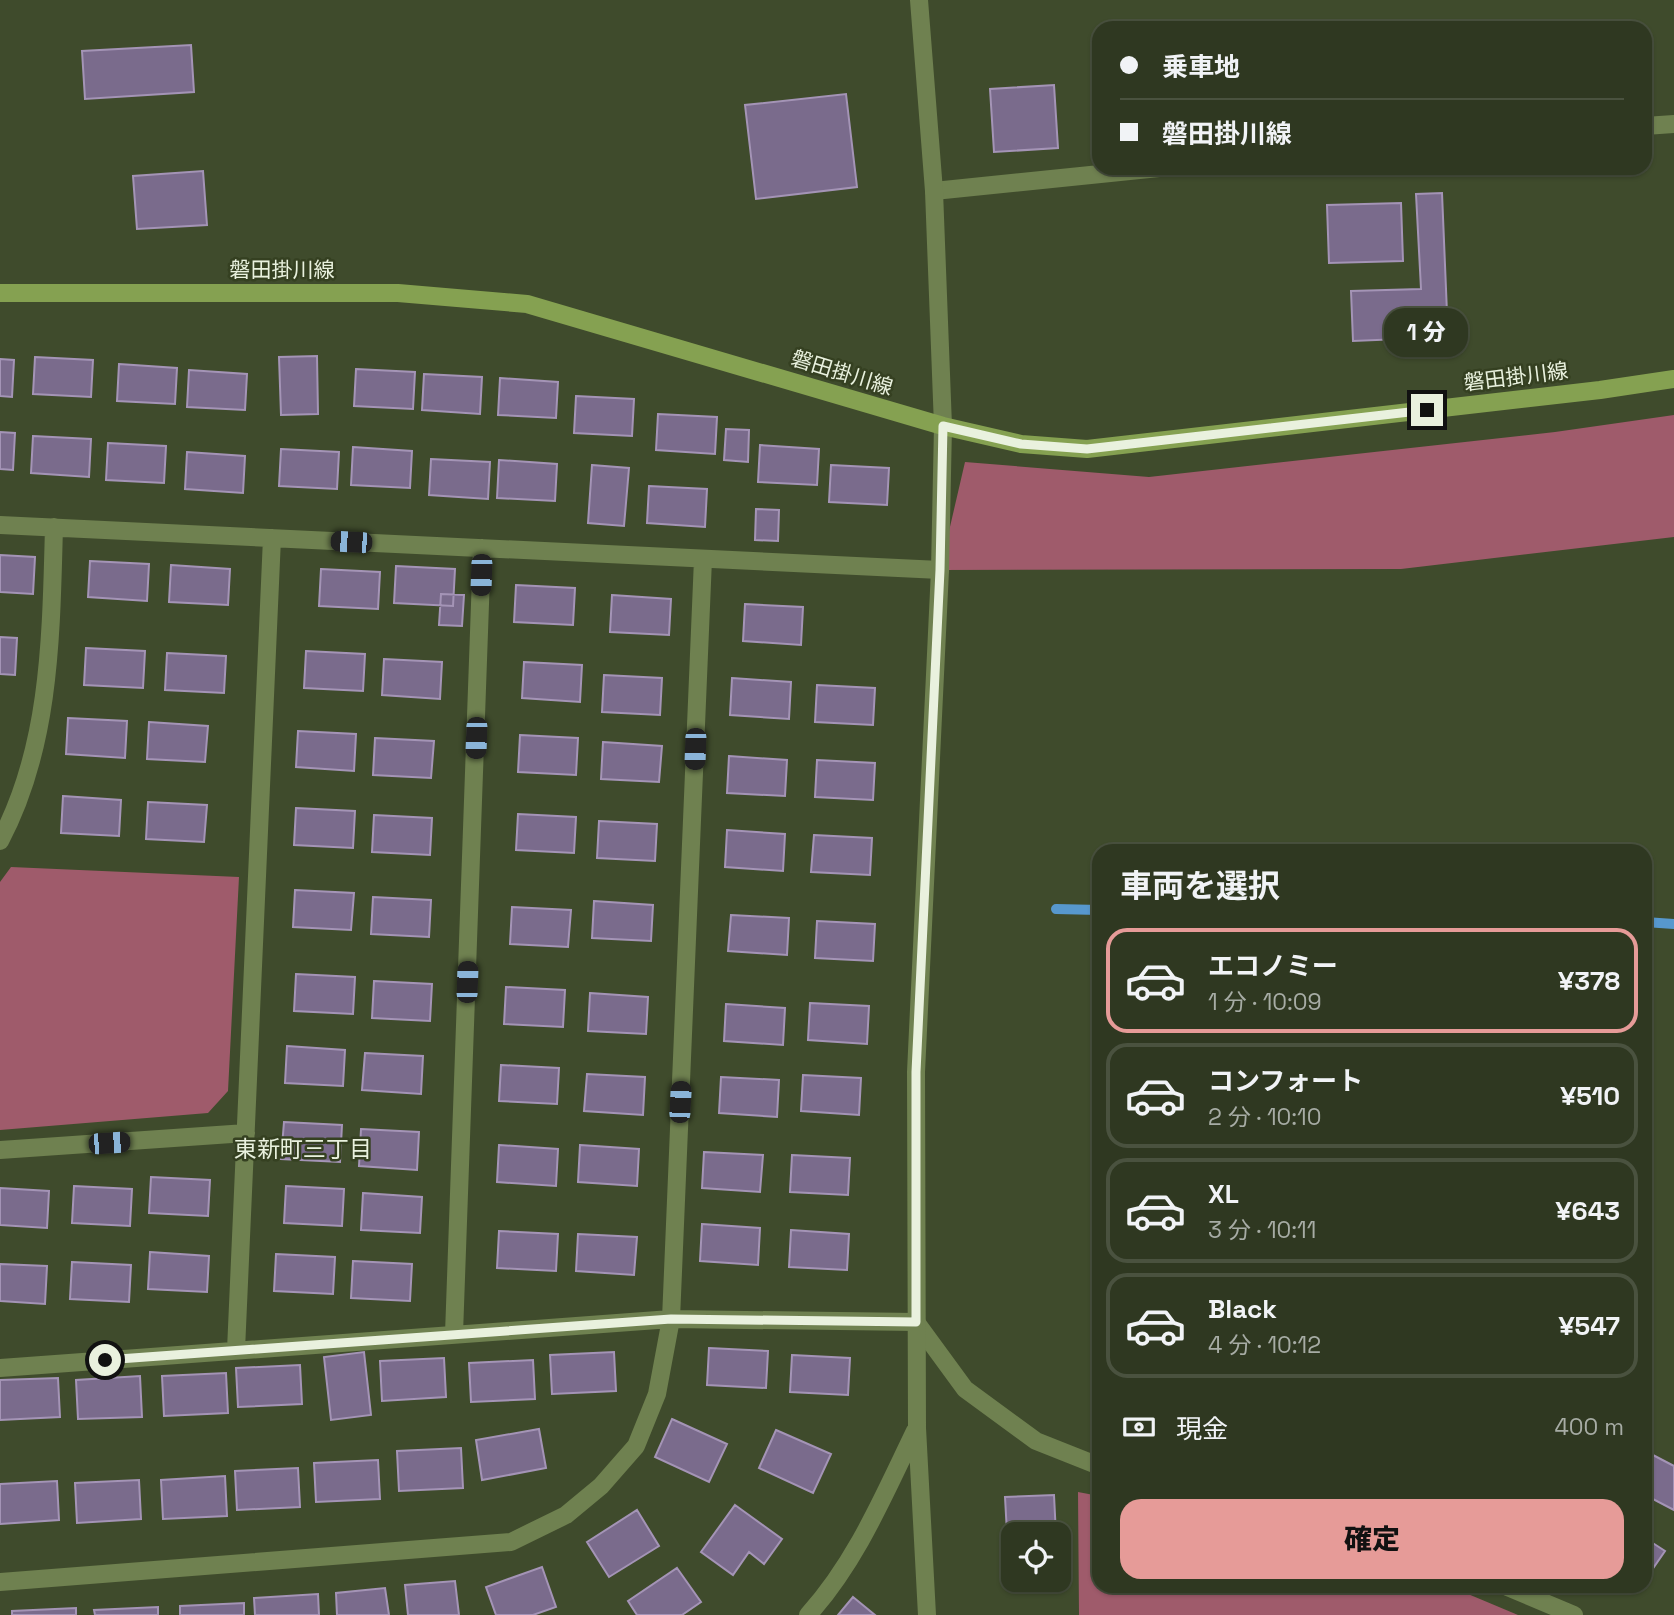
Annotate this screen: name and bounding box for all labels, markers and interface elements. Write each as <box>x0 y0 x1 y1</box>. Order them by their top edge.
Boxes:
text: 乗車地 <box>1162 50 1240 84</box>
text: 磐田掛川線 <box>1162 117 1292 151</box>
street label: 磐田掛川線 <box>230 256 335 283</box>
callout: 1 分 <box>1385 308 1469 358</box>
text: 1 分 <box>1406 317 1446 347</box>
street label: 磐田掛川線 <box>788 344 896 401</box>
street label: 磐田掛川線 <box>1462 357 1570 396</box>
route end <box>1411 394 1443 426</box>
car <box>330 530 373 554</box>
car <box>470 554 493 596</box>
car <box>465 717 488 759</box>
car <box>684 728 707 770</box>
text: 車両を選択 <box>1120 866 1280 906</box>
icon: car <box>1124 949 1187 1012</box>
text: エコノミー <box>1208 949 1338 983</box>
car <box>456 961 479 1003</box>
text: ¥378 <box>1558 964 1620 998</box>
text: 1 分 · 10:09 <box>1208 987 1322 1017</box>
icon: car <box>1124 1064 1187 1127</box>
text: コンフォート <box>1208 1064 1363 1098</box>
text: ¥510 <box>1560 1079 1620 1113</box>
car <box>669 1080 692 1124</box>
text: 2 分 · 10:10 <box>1208 1102 1321 1132</box>
car <box>88 1131 131 1155</box>
district label: 東新町三丁目 <box>234 1134 372 1164</box>
text: XL <box>1208 1177 1239 1211</box>
icon: car <box>1124 1179 1187 1242</box>
text: ¥643 <box>1555 1194 1620 1228</box>
text: 3 分 · 10:11 <box>1208 1215 1316 1245</box>
text: Black <box>1208 1292 1277 1326</box>
icon: car <box>1124 1294 1187 1357</box>
text: ¥547 <box>1558 1309 1620 1343</box>
text: 4 分 · 10:12 <box>1208 1330 1321 1360</box>
route start <box>89 1344 121 1376</box>
icon: cash <box>1120 1408 1158 1446</box>
text: 現金 <box>1176 1412 1228 1446</box>
text: 400 m <box>1554 1412 1624 1442</box>
button: 確定 <box>1120 1499 1624 1579</box>
map controls <box>1001 1522 1071 1592</box>
button: locate <box>1001 1522 1071 1592</box>

